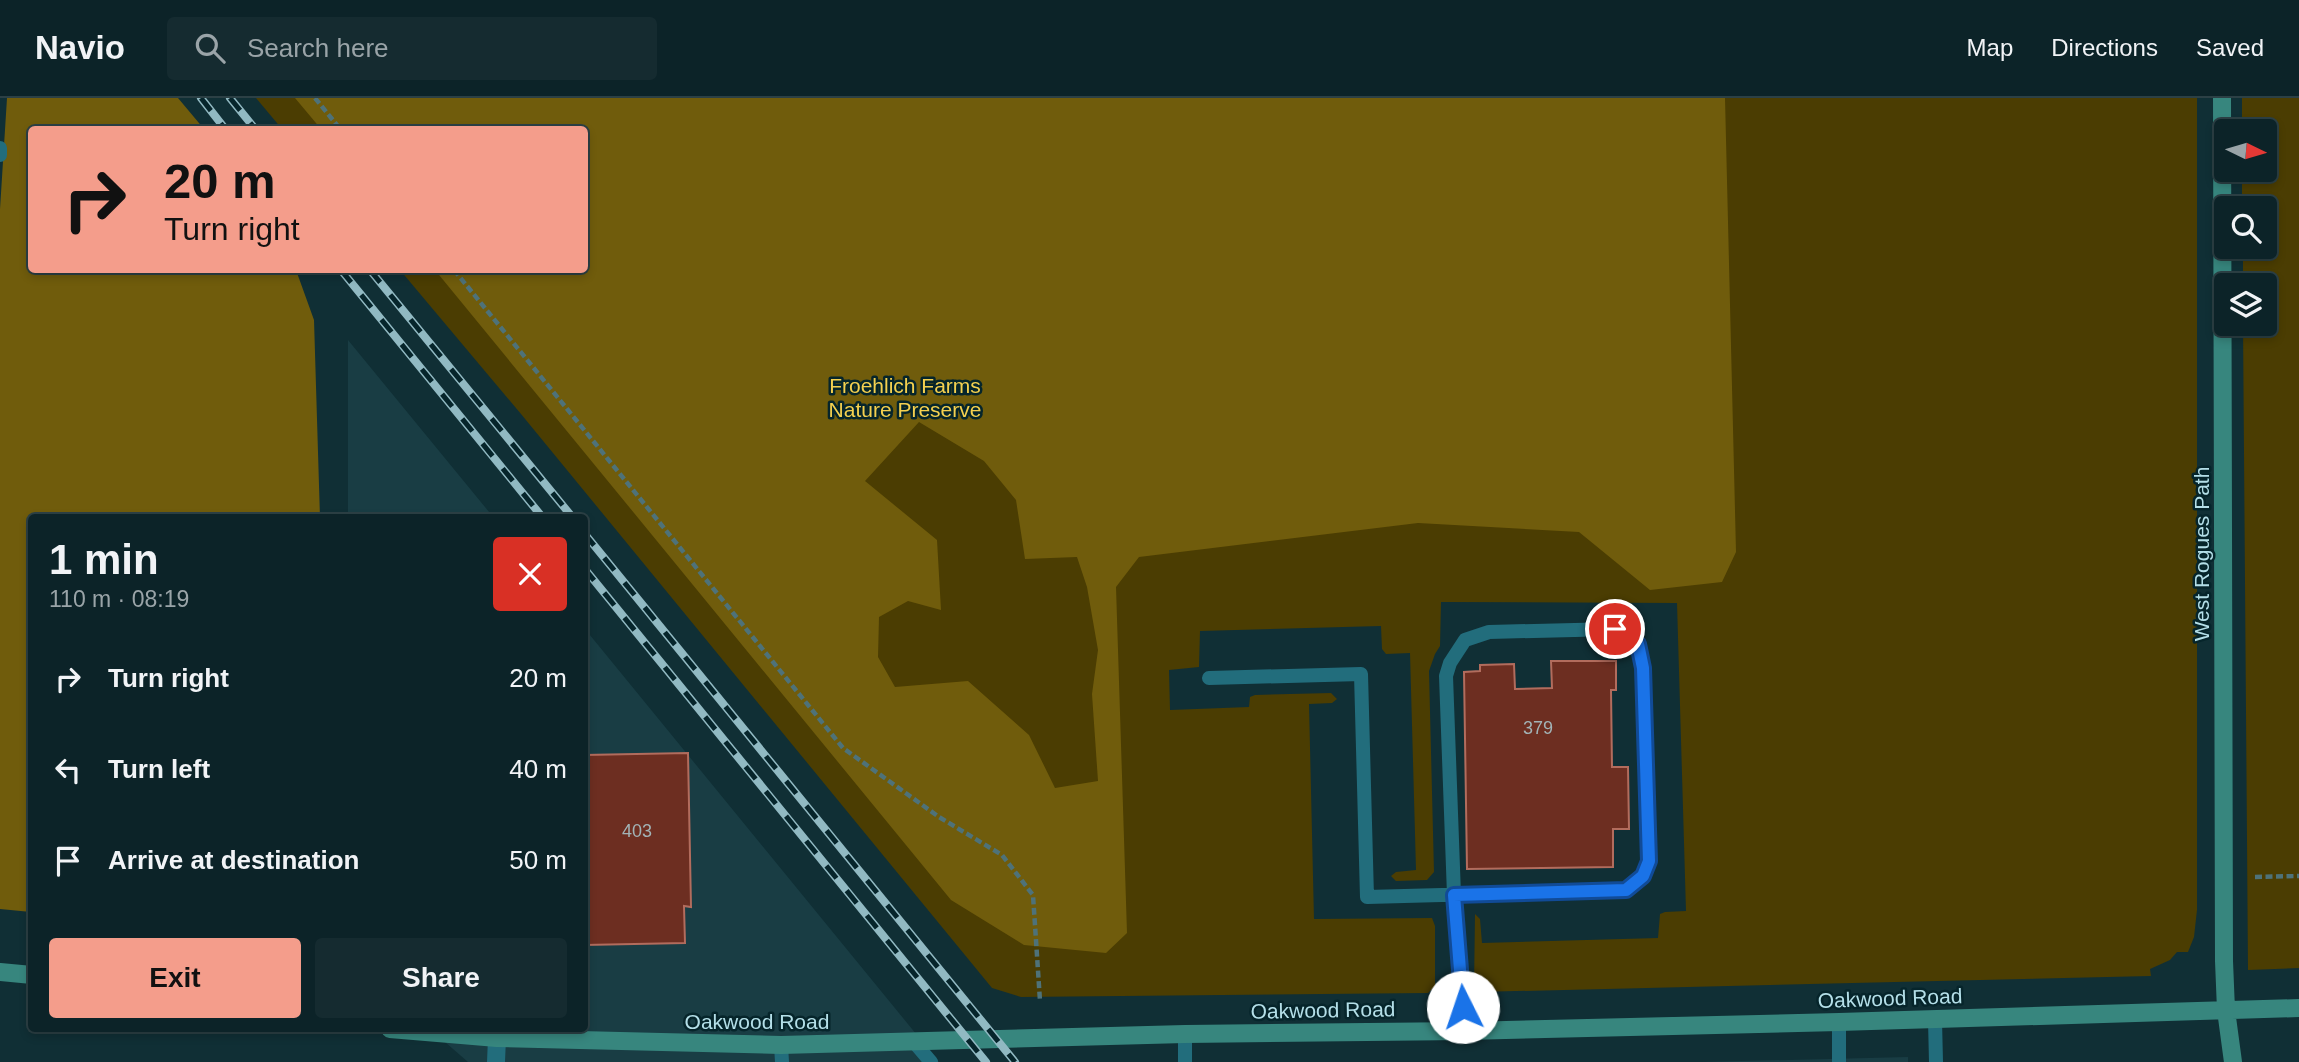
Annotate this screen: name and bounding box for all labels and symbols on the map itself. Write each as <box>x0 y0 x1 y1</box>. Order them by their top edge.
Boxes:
north arrow <box>2214 119 2277 182</box>
park label: Froehlich Farms Nature Preserve <box>829 374 981 421</box>
street label: West Rogues Path <box>2190 467 2213 641</box>
pin <box>1585 599 1645 659</box>
house number: 379 <box>1523 718 1553 738</box>
house number: 403 <box>622 821 652 841</box>
position arrow <box>1426 970 1500 1044</box>
street label: Oakwood Road <box>1817 984 1963 1012</box>
street label: Oakwood Road <box>1250 997 1396 1023</box>
street label: Oakwood Road <box>685 1010 829 1033</box>

